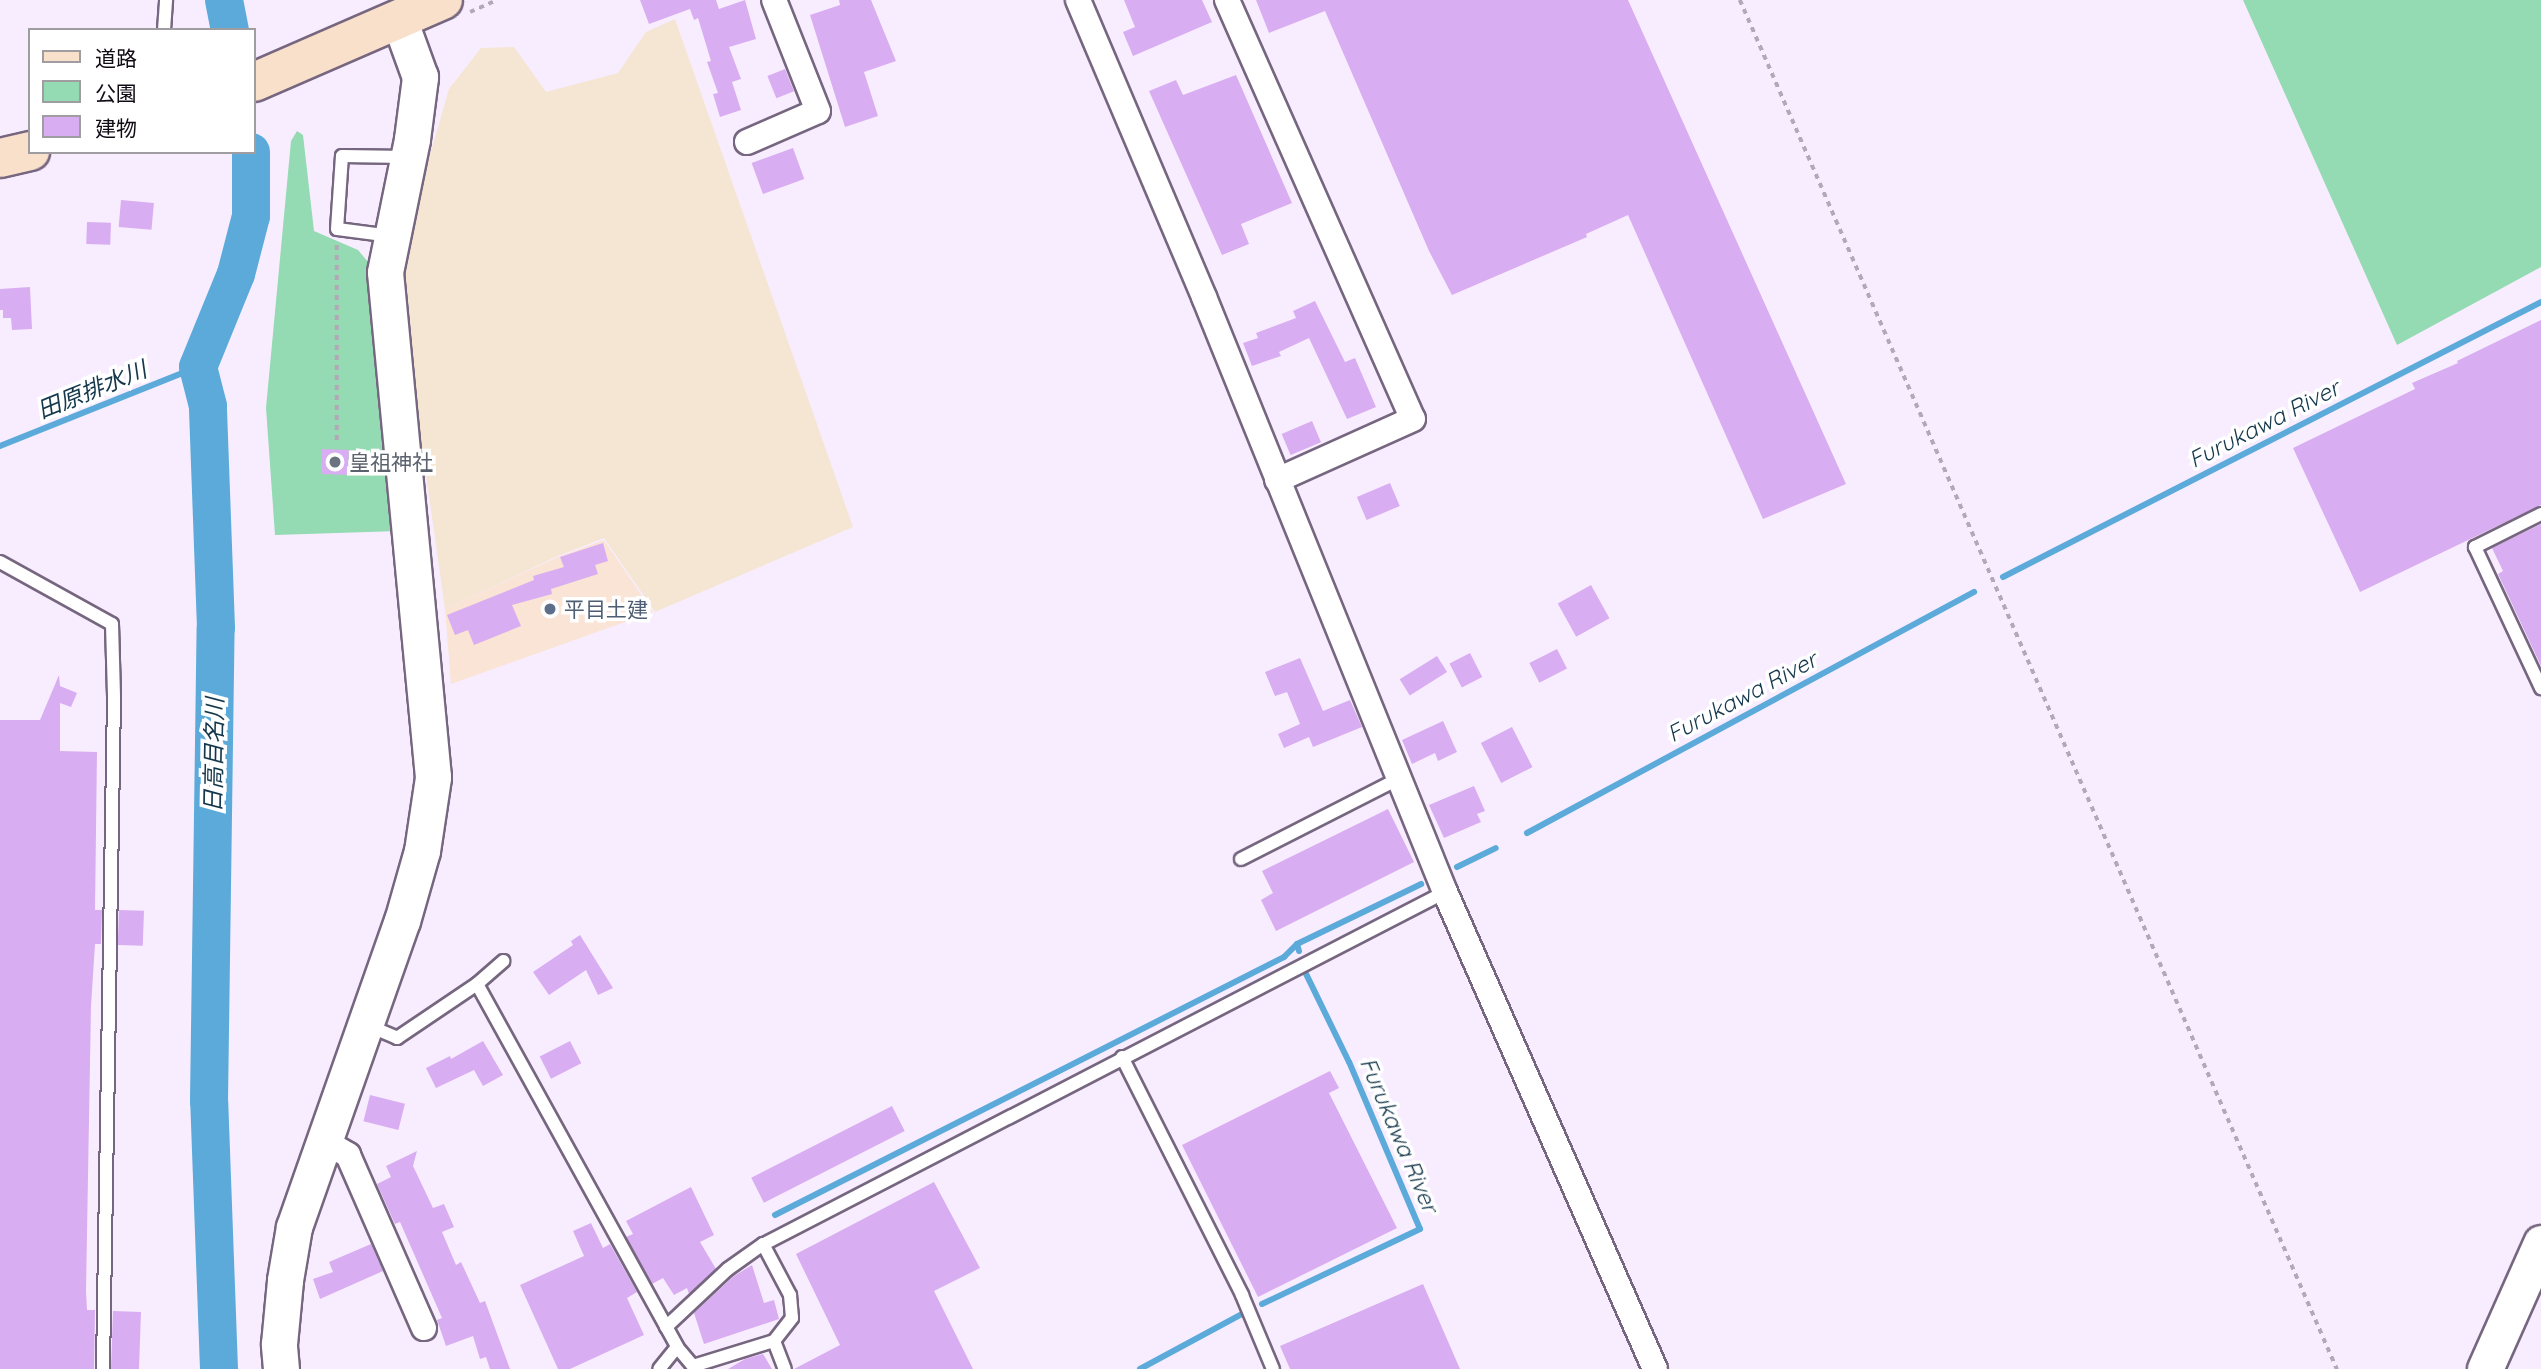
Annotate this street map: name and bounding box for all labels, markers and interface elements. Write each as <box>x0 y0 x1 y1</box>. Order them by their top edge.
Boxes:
legend <box>28 28 256 154</box>
text: 道路 <box>95 45 137 71</box>
text: 公園 <box>95 80 137 106</box>
text: 建物 <box>95 115 137 141</box>
water label: 田原排水川 <box>34 356 150 424</box>
water label: Furukawa River <box>2184 374 2344 474</box>
place label: 皇祖神社 <box>349 449 433 475</box>
marker: 皇祖神社 <box>327 454 343 470</box>
place label: 平目土建 <box>564 596 648 622</box>
marker: 平目土建 <box>542 601 558 617</box>
water label: Furukawa River <box>1662 646 1822 748</box>
water label: 日高目名川 <box>199 697 229 813</box>
water label: Furukawa River <box>1354 1053 1444 1217</box>

